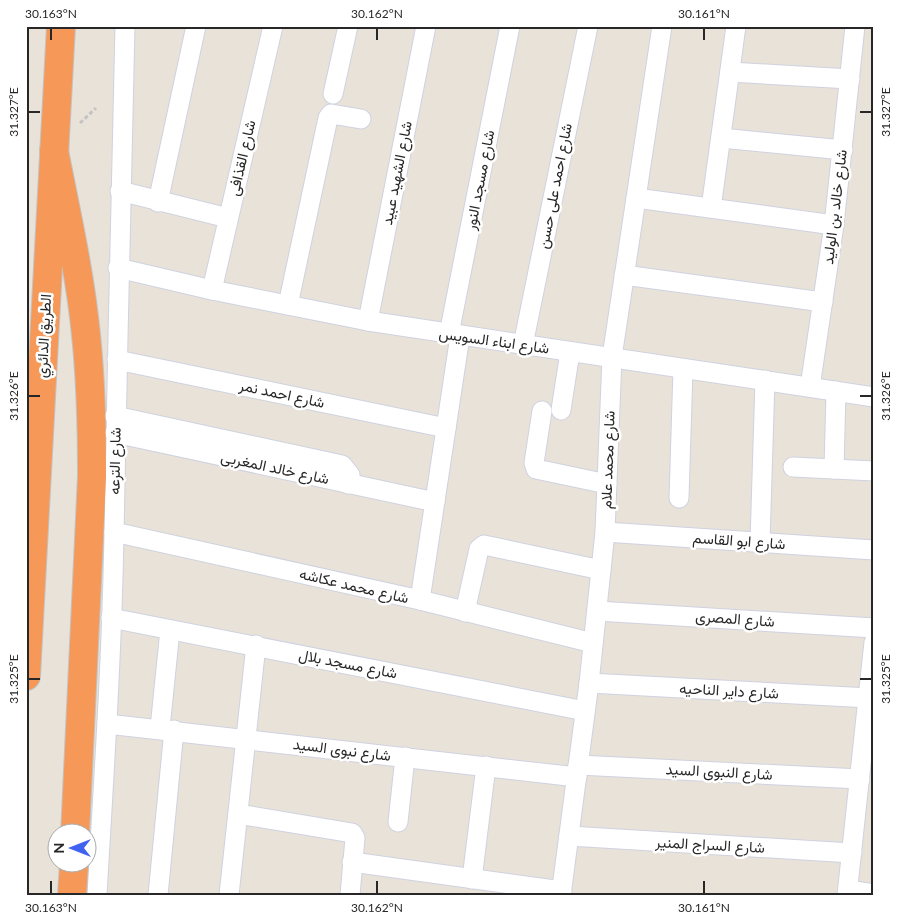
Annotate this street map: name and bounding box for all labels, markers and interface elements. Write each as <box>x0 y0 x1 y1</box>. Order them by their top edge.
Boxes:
text: 30.163°N <box>25 6 77 21</box>
text: 30.162°N <box>351 6 403 21</box>
text: 30.161°N <box>678 6 730 21</box>
text: 31.327°E <box>6 87 21 137</box>
text: 31.327°E <box>878 87 893 137</box>
street label: شارع القذافى <box>224 118 261 198</box>
street label: شارع الشهيد عبيد <box>377 119 418 227</box>
street label: شارع احمد على حسن <box>533 121 578 251</box>
street label: شارع مسجد النور <box>460 128 501 233</box>
street label: شارع خالد بن الوليد <box>818 148 853 266</box>
street label: الطريق الدائري <box>32 294 59 379</box>
street label: شارع ابناء السويس <box>437 323 551 360</box>
text: 31.326°E <box>6 371 21 421</box>
text: 31.326°E <box>878 371 893 421</box>
street label: شارع احمد نمر <box>236 375 327 414</box>
street label: شارع محمد علام <box>596 410 621 510</box>
street label: شارع الترعه <box>104 427 127 495</box>
street label: شارع خالد المغربى <box>219 447 331 490</box>
street label: شارع ابو القاسم <box>692 528 786 555</box>
street label: شارع محمد عكاشه <box>297 564 411 609</box>
street label: شارع المصرى <box>694 606 776 633</box>
street label: شارع مسجد بلال <box>297 645 399 684</box>
text: 31.325°E <box>6 654 21 704</box>
text: 31.325°E <box>878 654 893 704</box>
street label: شارع داير الناحيه <box>679 678 779 705</box>
street label: شارع نبوى السيد <box>292 734 392 767</box>
street label: شارع النبوى السيد <box>665 759 773 786</box>
north arrow <box>48 824 98 874</box>
street label: شارع السراج المنير <box>654 832 766 859</box>
text: N <box>50 843 67 853</box>
text: 30.163°N <box>25 900 77 915</box>
text: 30.162°N <box>351 900 403 915</box>
text: 30.161°N <box>678 900 730 915</box>

